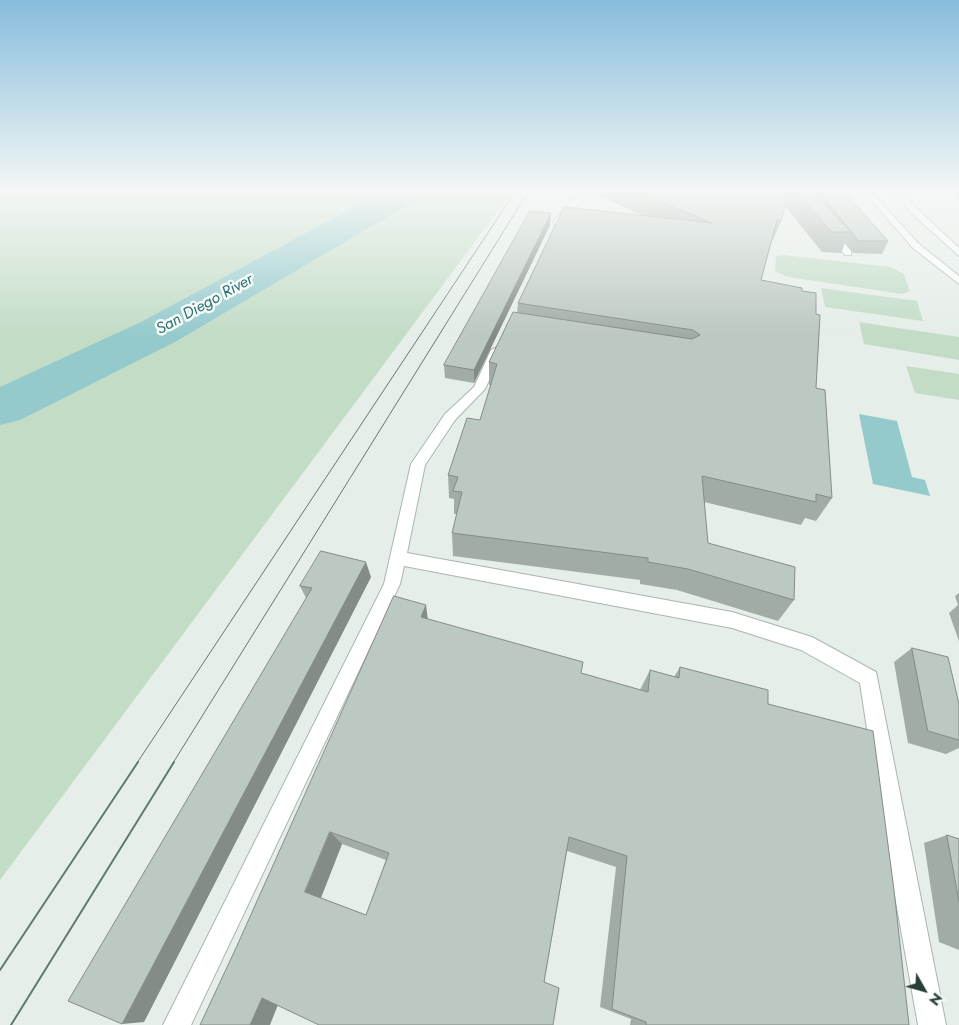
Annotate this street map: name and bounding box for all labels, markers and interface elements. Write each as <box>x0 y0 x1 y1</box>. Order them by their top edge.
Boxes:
water label: San Diego River <box>153 270 257 340</box>
north arrow <box>899 965 949 1015</box>
text: N <box>925 989 947 1010</box>

